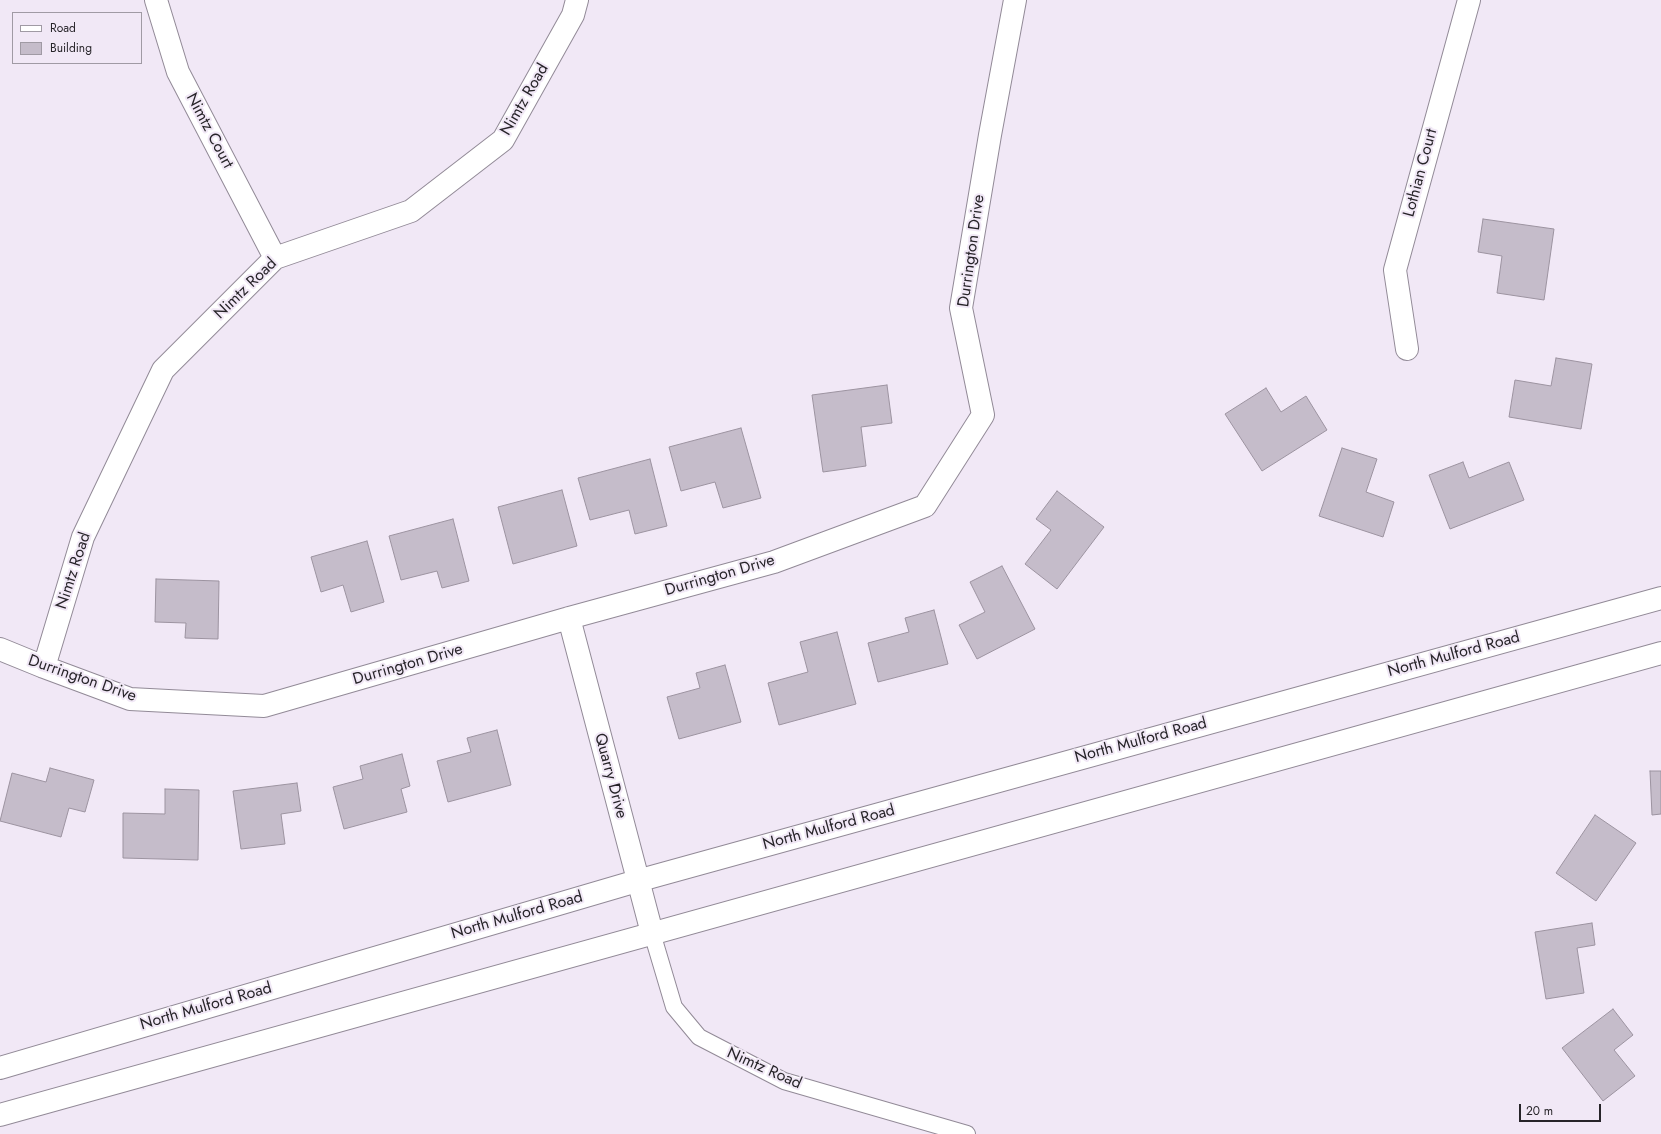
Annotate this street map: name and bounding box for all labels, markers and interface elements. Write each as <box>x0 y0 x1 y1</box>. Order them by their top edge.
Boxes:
legend <box>12 12 142 64</box>
text: Road <box>50 19 76 37</box>
text: Building <box>50 39 92 57</box>
street label: Nimtz Road <box>497 61 553 139</box>
street label: Nimtz Court <box>181 90 237 172</box>
street label: Lothian Court <box>1400 127 1442 219</box>
street label: Durrington Drive <box>955 194 989 308</box>
street label: Nimtz Road <box>211 254 281 324</box>
street label: Nimtz Road <box>53 530 95 612</box>
street label: Durrington Drive <box>663 551 777 601</box>
street label: North Mulford Road <box>1386 628 1522 682</box>
street label: Durrington Drive <box>351 640 465 690</box>
street label: Durrington Drive <box>25 651 139 707</box>
street label: North Mulford Road <box>1073 714 1209 768</box>
street label: Quarry Drive <box>589 731 631 821</box>
street label: North Mulford Road <box>761 801 897 855</box>
street label: North Mulford Road <box>449 888 585 944</box>
street label: North Mulford Road <box>138 979 274 1035</box>
street label: Nimtz Road <box>724 1044 804 1094</box>
scale bar <box>1521 1096 1603 1122</box>
text: 20 m <box>1526 1102 1553 1120</box>

